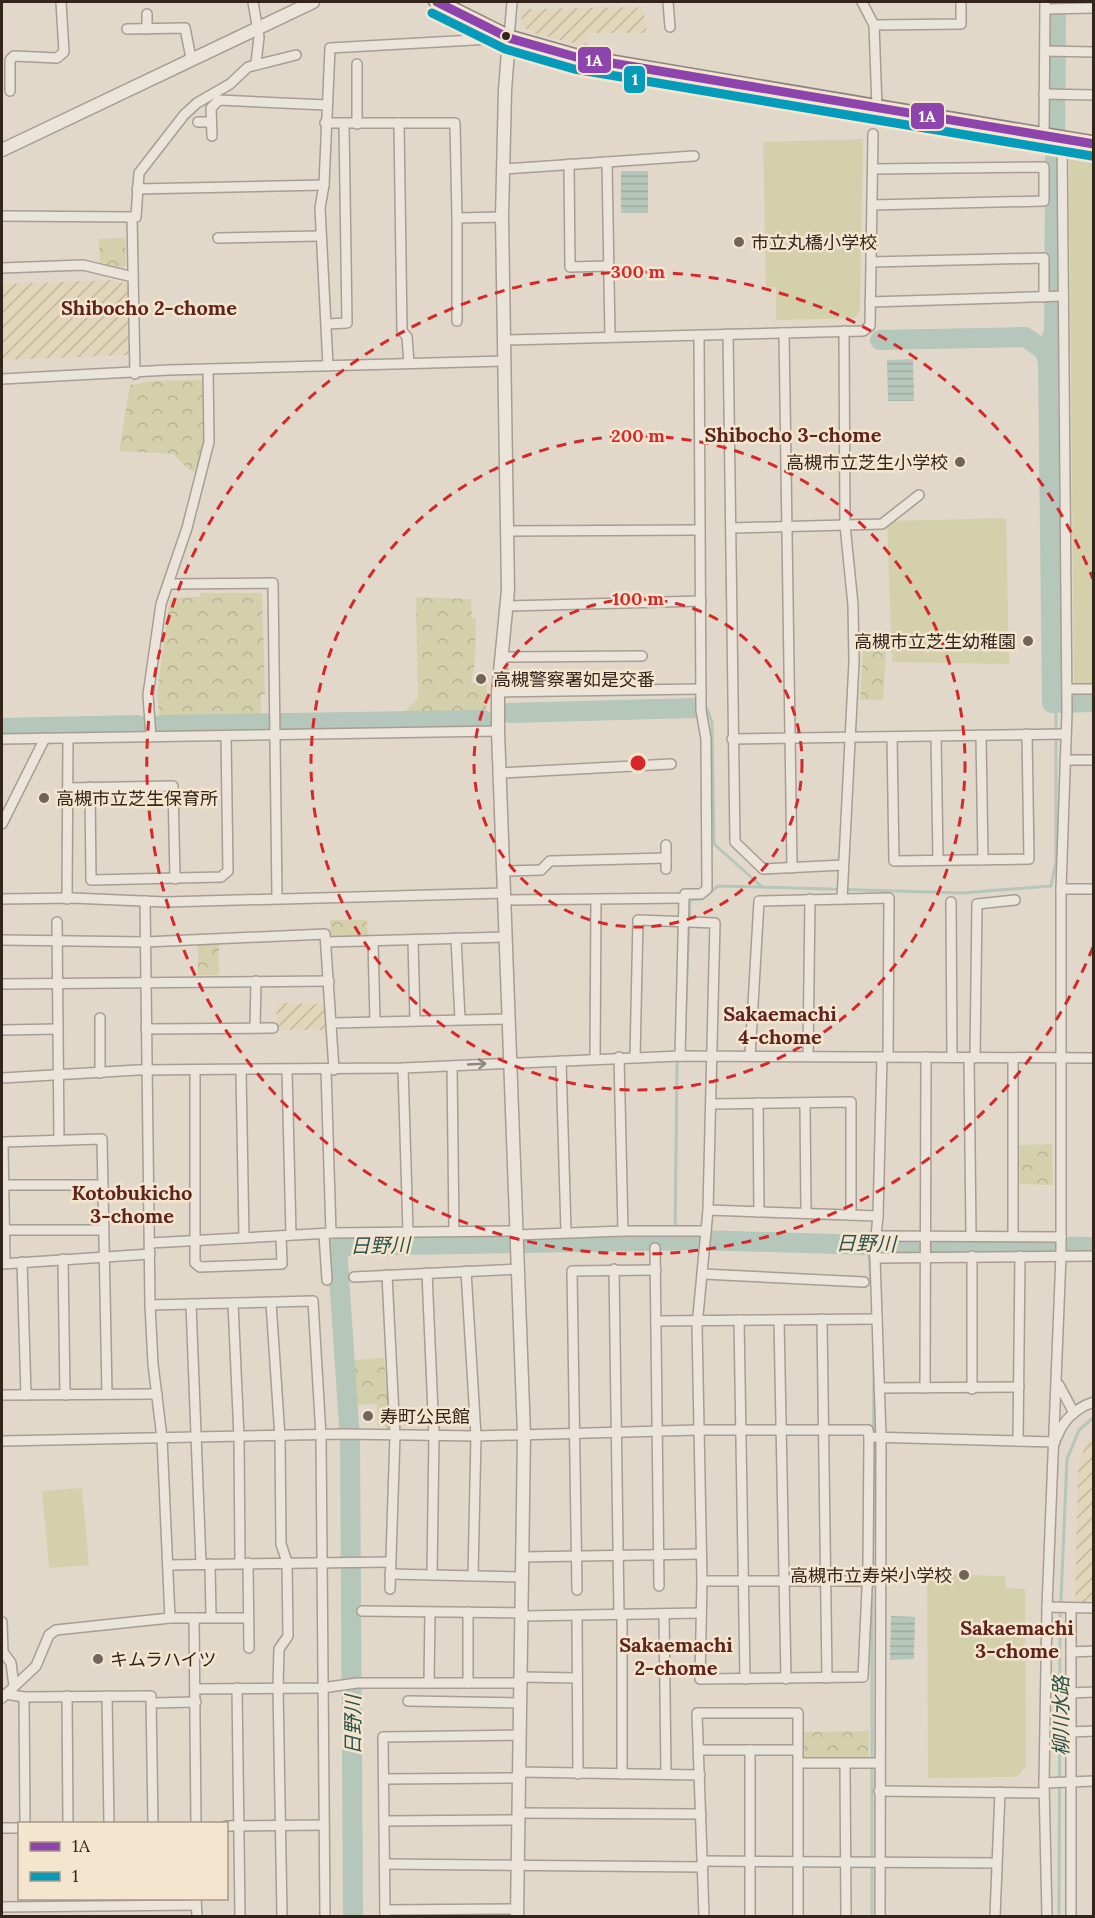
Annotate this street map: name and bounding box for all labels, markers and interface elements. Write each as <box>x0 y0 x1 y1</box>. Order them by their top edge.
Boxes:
unlabelled marker <box>500 30 512 42</box>
line badge: 1A <box>577 46 612 74</box>
text: 1A <box>585 50 603 70</box>
line badge: 1 <box>623 65 646 94</box>
text: 1 <box>632 69 638 89</box>
line badge: 1A <box>910 102 945 130</box>
text: 1A <box>918 106 936 126</box>
place label: 市立丸橋小学校 <box>751 231 877 254</box>
marker: 市立丸橋小学校 <box>732 235 746 249</box>
text: 300 m <box>611 260 666 283</box>
district label: Shibocho 2-chome <box>61 295 237 320</box>
district label: Shibocho 3-chome <box>705 422 882 447</box>
text: 200 m <box>611 424 665 447</box>
place label: 高槻市立芝生小学校 <box>786 451 948 474</box>
marker: 高槻市立芝生小学校 <box>953 455 967 469</box>
text: 100 m <box>612 587 664 610</box>
place label: 高槻市立芝生幼稚園 <box>854 630 1016 653</box>
marker: 高槻市立芝生幼稚園 <box>1021 634 1035 648</box>
place label: 高槻警察署如是交番 <box>493 668 655 691</box>
marker: 高槻警察署如是交番 <box>474 672 488 686</box>
centre of rings <box>628 753 648 773</box>
place label: 高槻市立芝生保育所 <box>56 787 218 810</box>
marker: 高槻市立芝生保育所 <box>37 791 51 805</box>
district label: Sakaemachi 4-chome <box>723 1001 837 1049</box>
one-way arrow <box>467 1059 487 1070</box>
district label: Kotobukicho 3-chome <box>72 1180 192 1228</box>
water label: 日野川 <box>836 1230 898 1256</box>
water label: 日野川 <box>350 1232 412 1258</box>
place label: 寿町公民館 <box>380 1405 470 1428</box>
marker: 寿町公民館 <box>361 1409 375 1423</box>
place label: 高槻市立寿栄小学校 <box>790 1564 952 1587</box>
marker: 高槻市立寿栄小学校 <box>957 1568 971 1582</box>
district label: Sakaemachi 3-chome <box>960 1615 1074 1663</box>
district label: Sakaemachi 2-chome <box>619 1632 733 1680</box>
place label: キムラハイツ <box>110 1648 217 1671</box>
marker: キムラハイツ <box>91 1652 105 1666</box>
water label: 柳川水路 <box>1048 1674 1073 1756</box>
water label: 日野川 <box>340 1693 365 1755</box>
legend <box>18 1822 228 1900</box>
text: 1A <box>72 1834 91 1857</box>
text: 1 <box>72 1864 79 1887</box>

